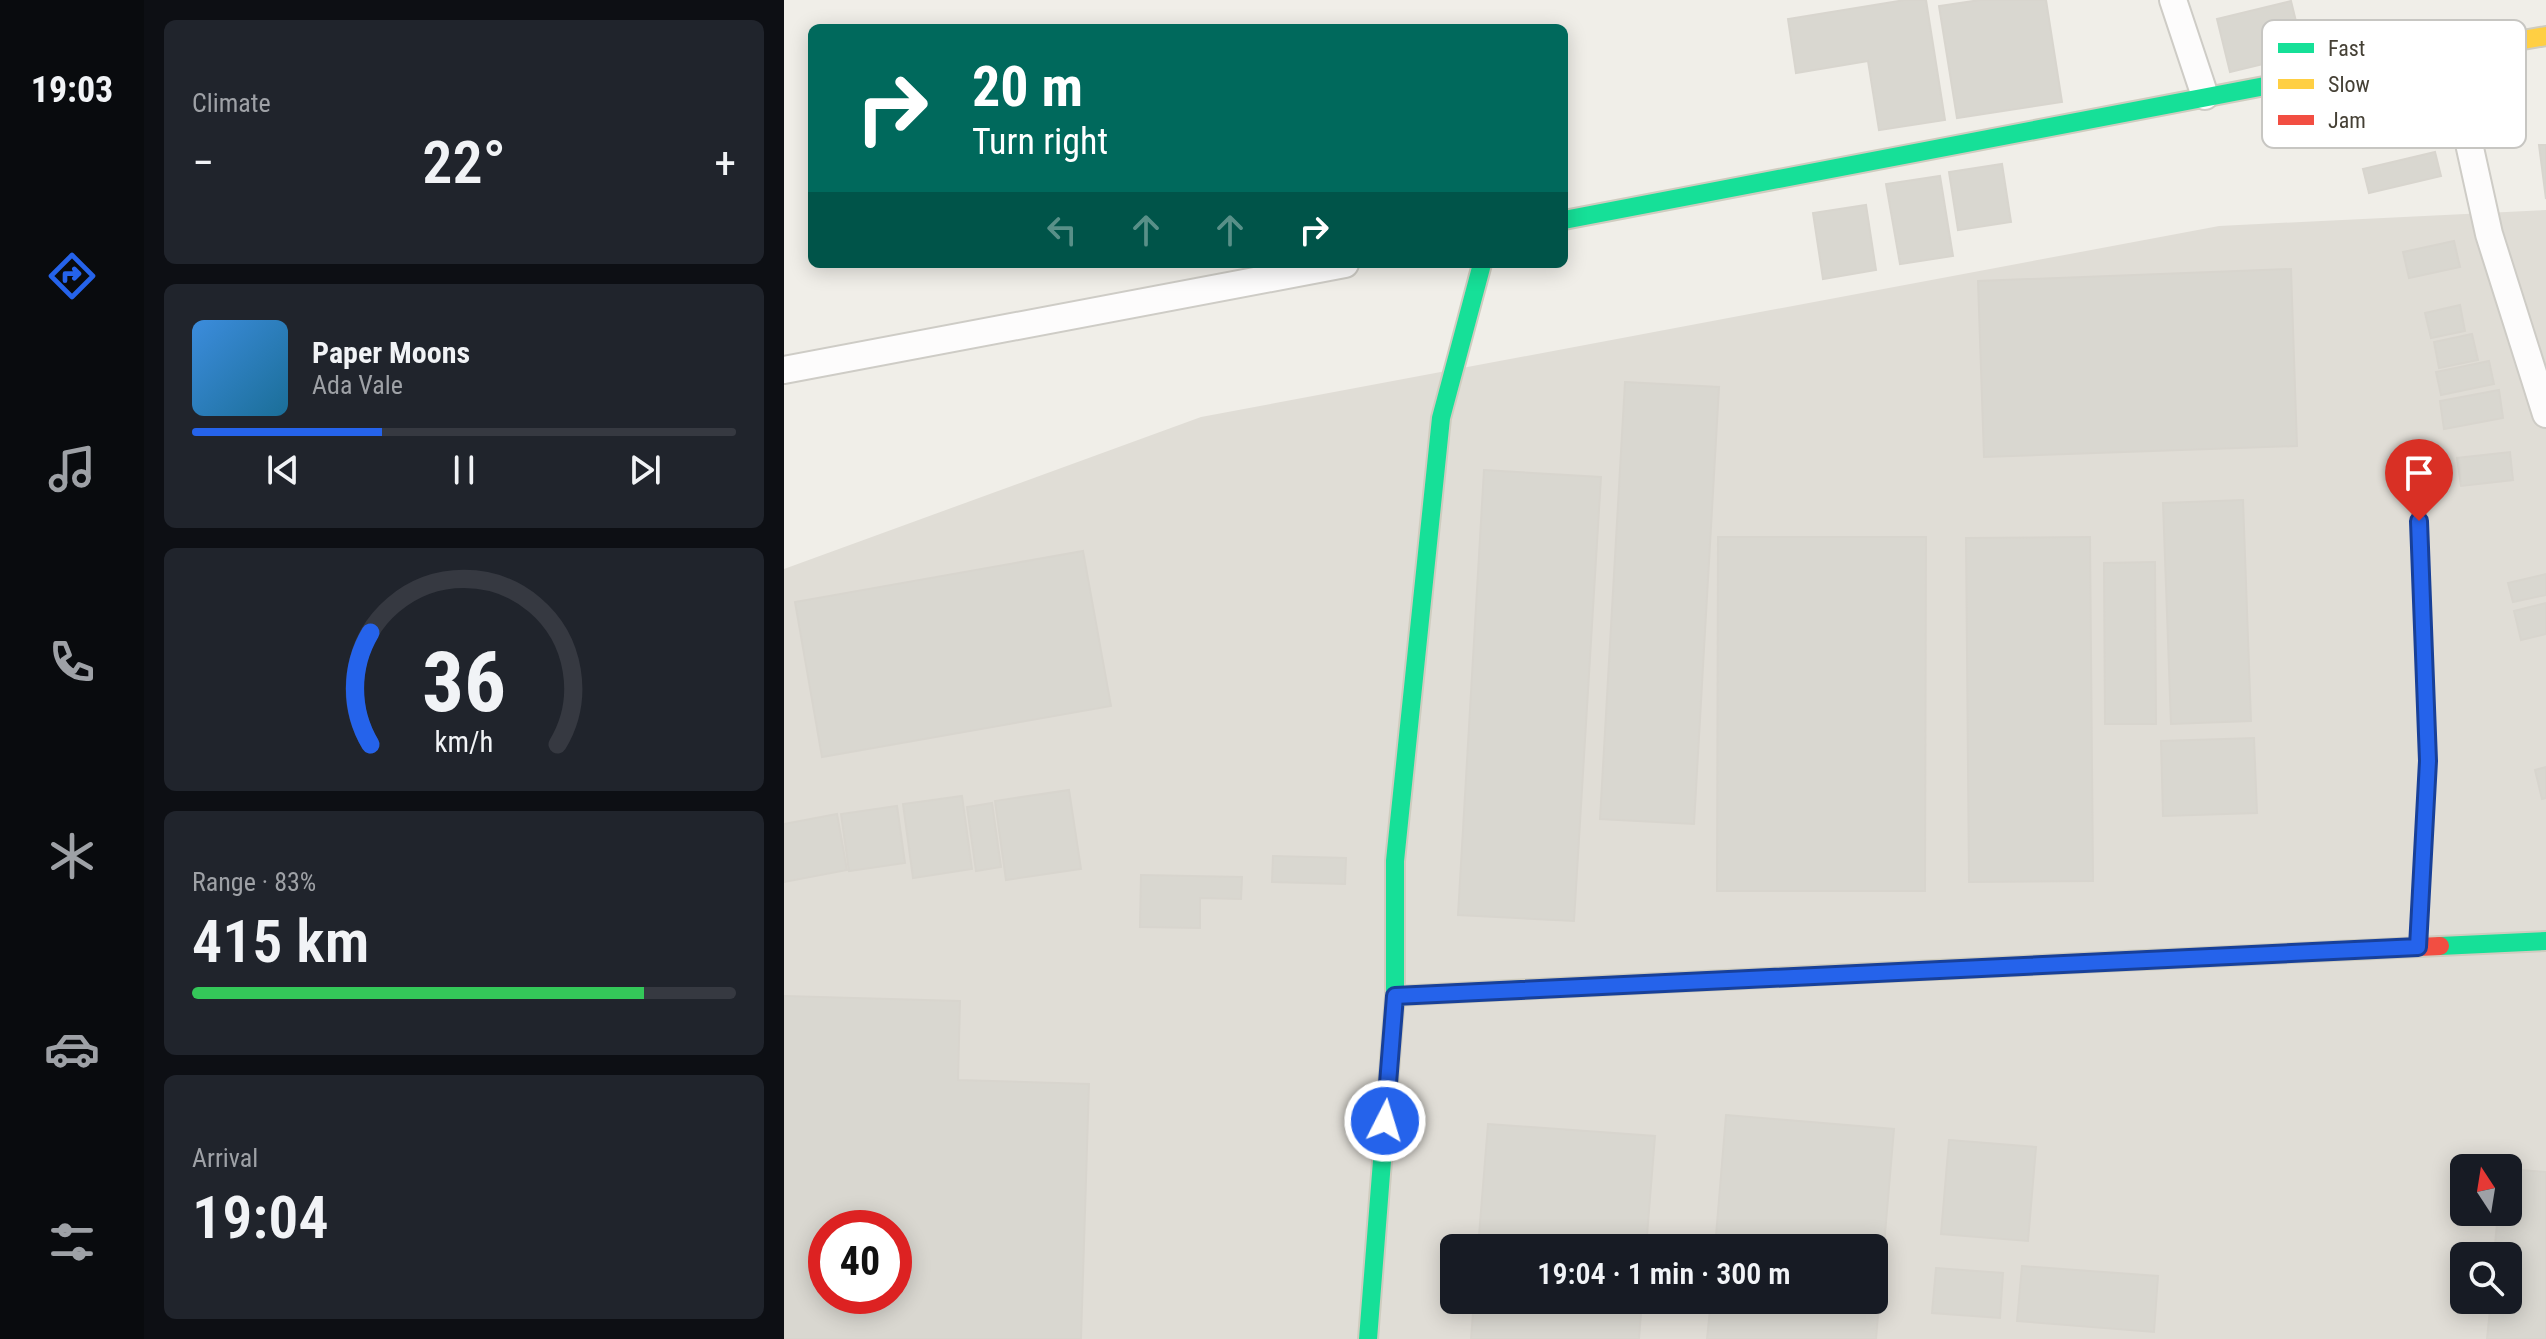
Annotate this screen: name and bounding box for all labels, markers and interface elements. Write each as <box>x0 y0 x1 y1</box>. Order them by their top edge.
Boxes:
legend <box>2262 20 2526 148</box>
text: Fast <box>2328 36 2365 61</box>
text: 20 m <box>972 54 1083 120</box>
icon: right <box>840 56 944 160</box>
text: 19:03 <box>31 69 113 111</box>
text: Slow <box>2328 72 2370 97</box>
text: Climate <box>192 88 271 118</box>
text: Jam <box>2328 108 2366 133</box>
text: Turn right <box>972 121 1108 163</box>
text: 22° <box>422 127 506 198</box>
text: − <box>192 137 214 189</box>
text: + <box>714 137 736 189</box>
icon: left <box>1040 208 1084 252</box>
icon: ahead <box>1124 208 1168 252</box>
icon: ahead <box>1208 208 1252 252</box>
icon: right <box>1292 208 1336 252</box>
icon: directions <box>44 248 100 304</box>
text: Paper Moons <box>312 335 470 370</box>
text: Ada Vale <box>312 370 403 400</box>
pin <box>2385 439 2453 521</box>
icon: music <box>44 441 100 497</box>
icon: previous <box>261 448 305 492</box>
icon: pause <box>442 448 486 492</box>
icon: next <box>623 448 667 492</box>
icon: arrive <box>2397 451 2441 495</box>
icon: phone <box>44 634 100 690</box>
text: 36 <box>422 634 506 731</box>
text: km/h <box>435 726 493 760</box>
icon: climate <box>44 828 100 884</box>
text: Range · 83% <box>192 867 316 897</box>
text: 415 km <box>192 906 369 977</box>
icon: car <box>44 1021 100 1077</box>
position arrow <box>1343 1079 1427 1163</box>
text: Arrival <box>192 1143 258 1173</box>
north arrow <box>2450 1154 2522 1226</box>
map controls <box>2450 1154 2522 1314</box>
text: 19:04 <box>192 1182 329 1253</box>
speed limit sign: 40 <box>808 1210 912 1314</box>
icon: filters <box>44 1214 100 1270</box>
button: search <box>2450 1242 2522 1314</box>
text: 19:04 · 1 min · 300 m <box>1537 1256 1791 1291</box>

